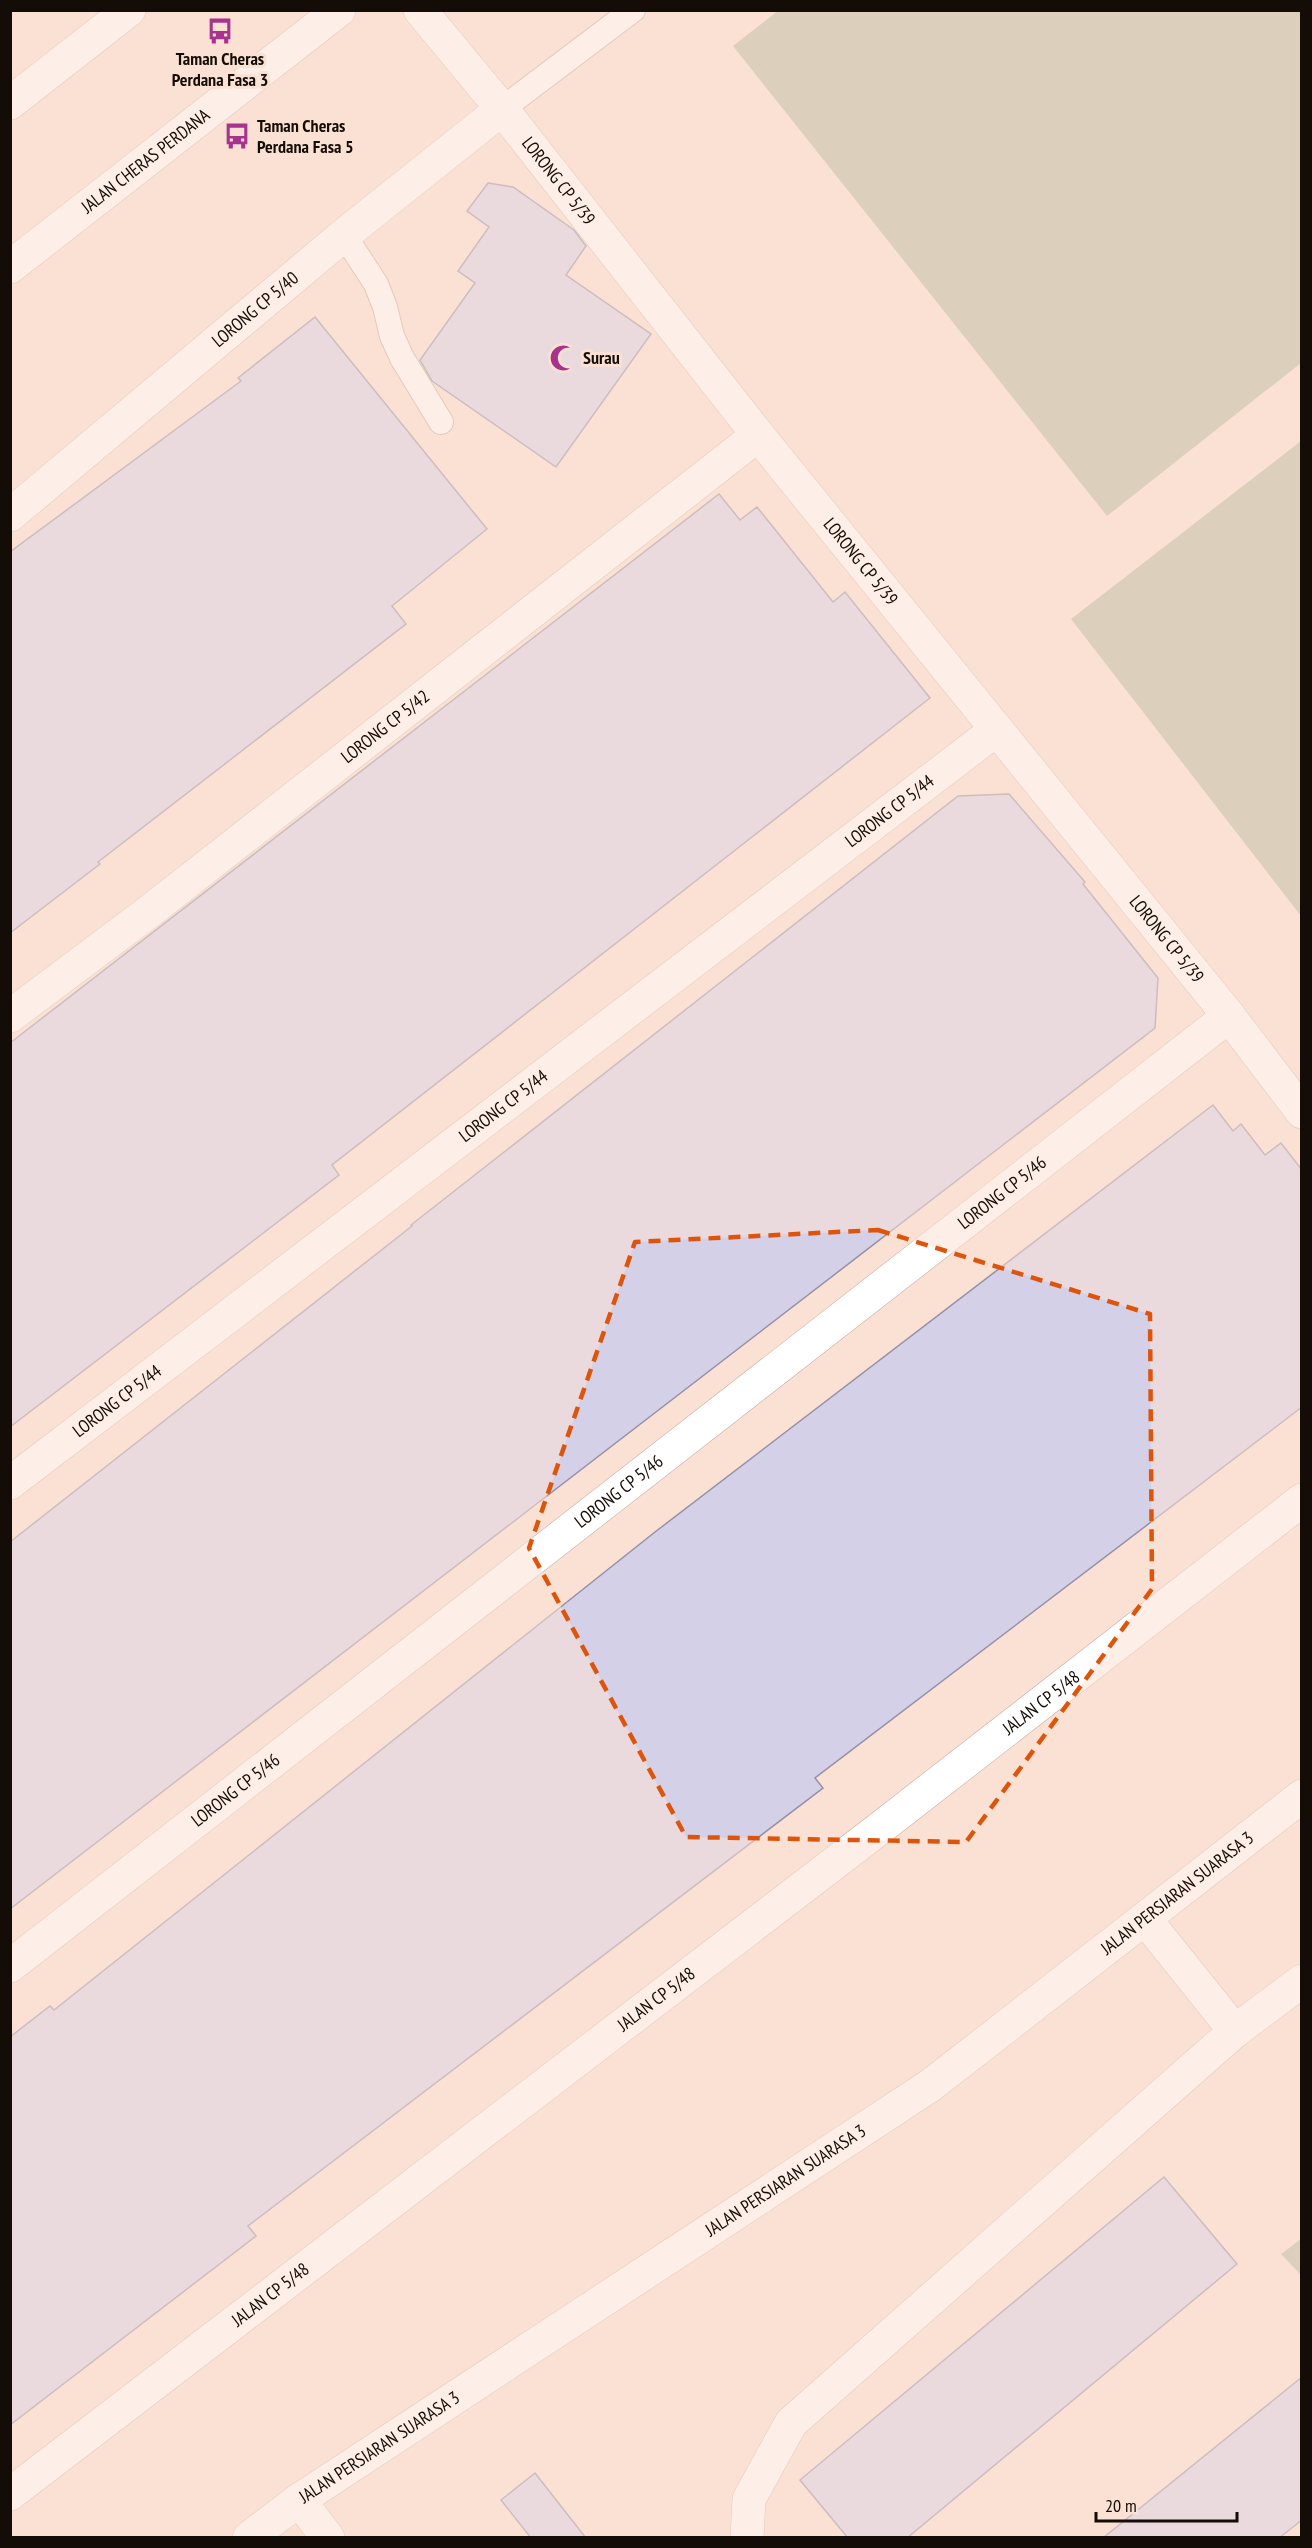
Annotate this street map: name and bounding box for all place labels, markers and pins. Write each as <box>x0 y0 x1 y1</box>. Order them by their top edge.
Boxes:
bus stop icon: Taman Cheras Perdana Fasa 3 <box>205 16 235 46</box>
place label: Taman Cheras Perdana Fasa 3 <box>172 47 268 91</box>
place label: Taman Cheras Perdana Fasa 5 <box>257 114 354 158</box>
bus stop icon: Taman Cheras Perdana Fasa 5 <box>222 121 252 151</box>
mosque icon: Surau <box>548 343 578 373</box>
place label: Surau <box>583 346 620 369</box>

